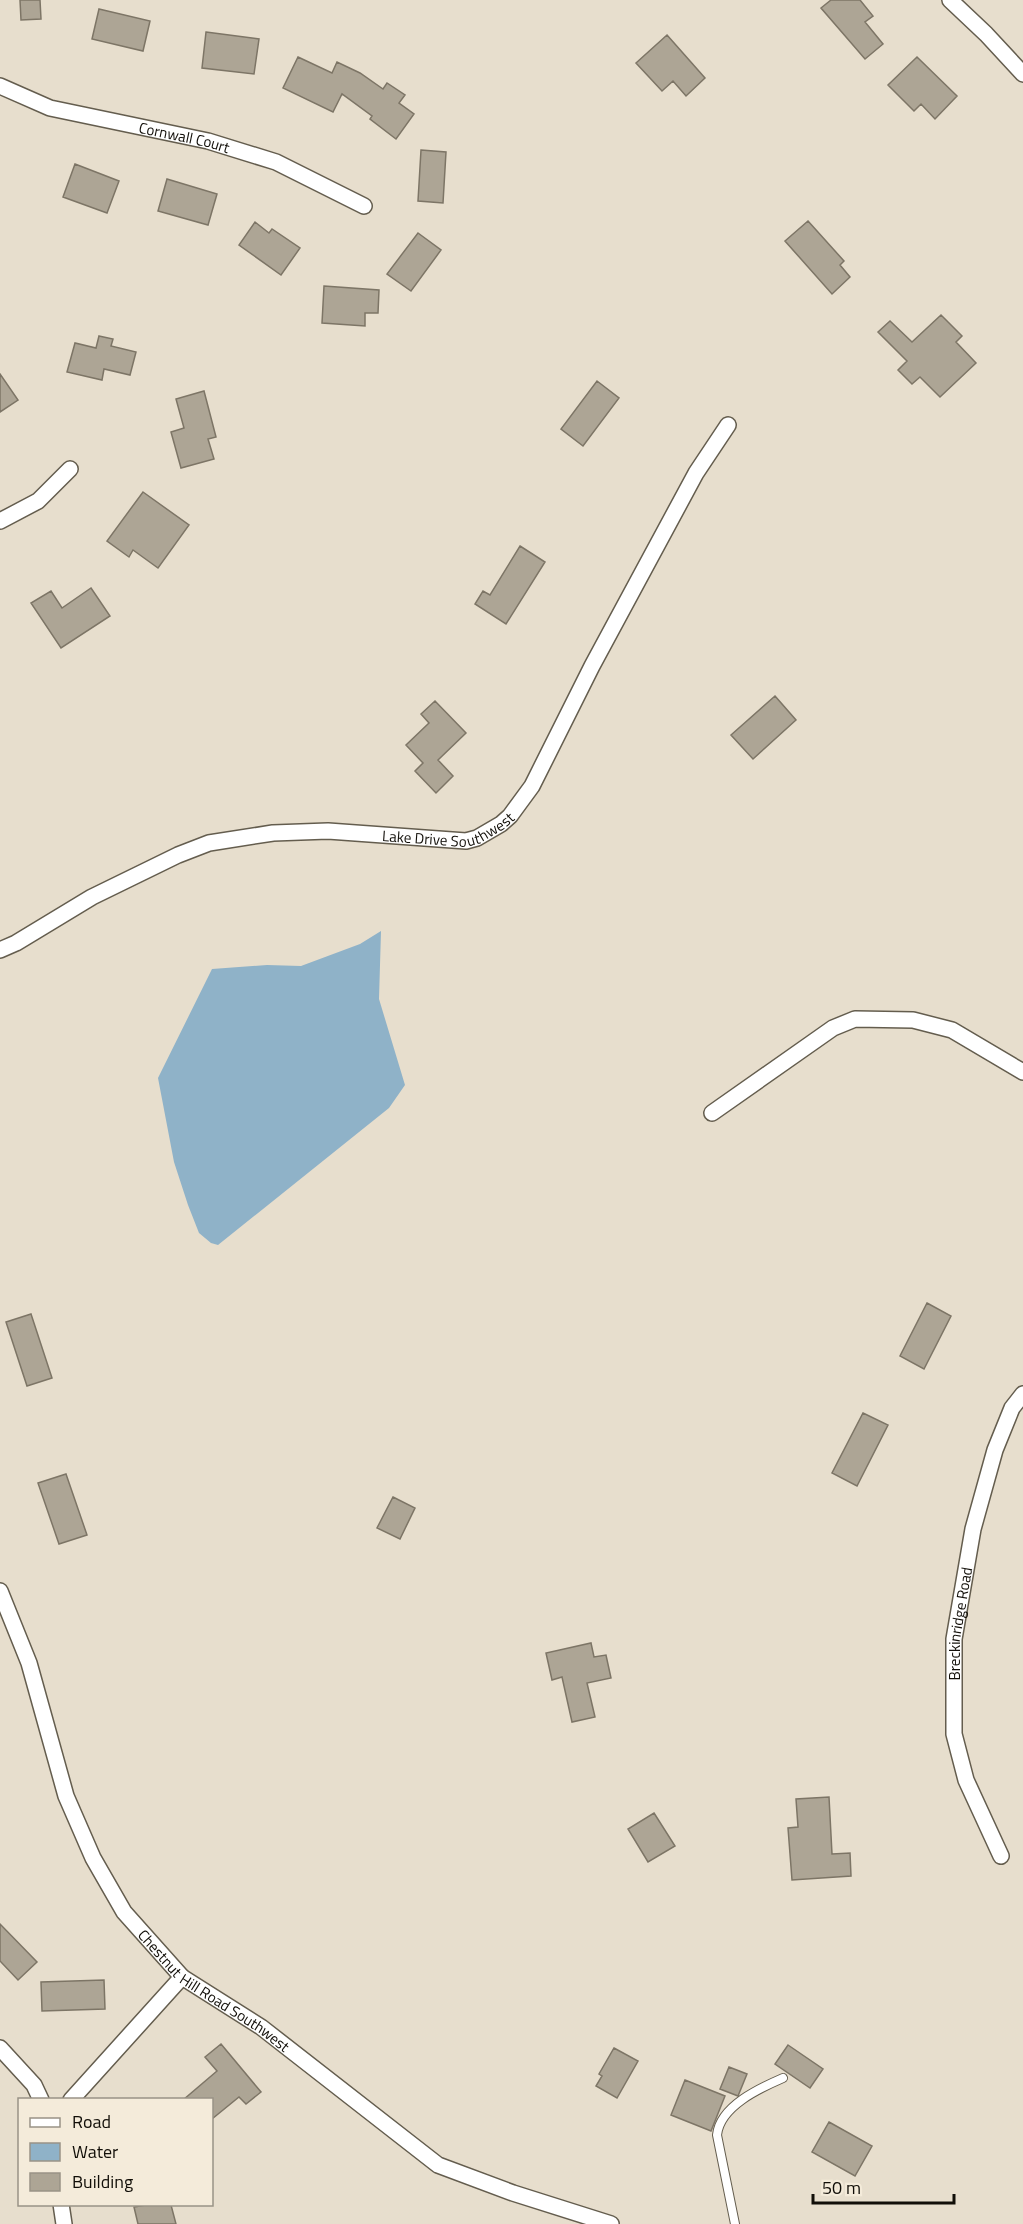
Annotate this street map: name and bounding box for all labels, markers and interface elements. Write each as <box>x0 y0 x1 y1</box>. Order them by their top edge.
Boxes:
street label: Cornwall Court <box>137 115 233 159</box>
street label: Lake Drive Southwest <box>381 806 520 853</box>
street label: Breckinridge Road <box>942 1565 978 1680</box>
street label: Chestnut Hill Road Southwest <box>133 1924 296 2058</box>
legend <box>18 2098 213 2206</box>
text: Road <box>72 2108 111 2135</box>
text: Water <box>72 2138 118 2165</box>
scale bar <box>813 2167 954 2205</box>
text: Building <box>72 2168 133 2195</box>
text: 50 m <box>822 2174 861 2201</box>

